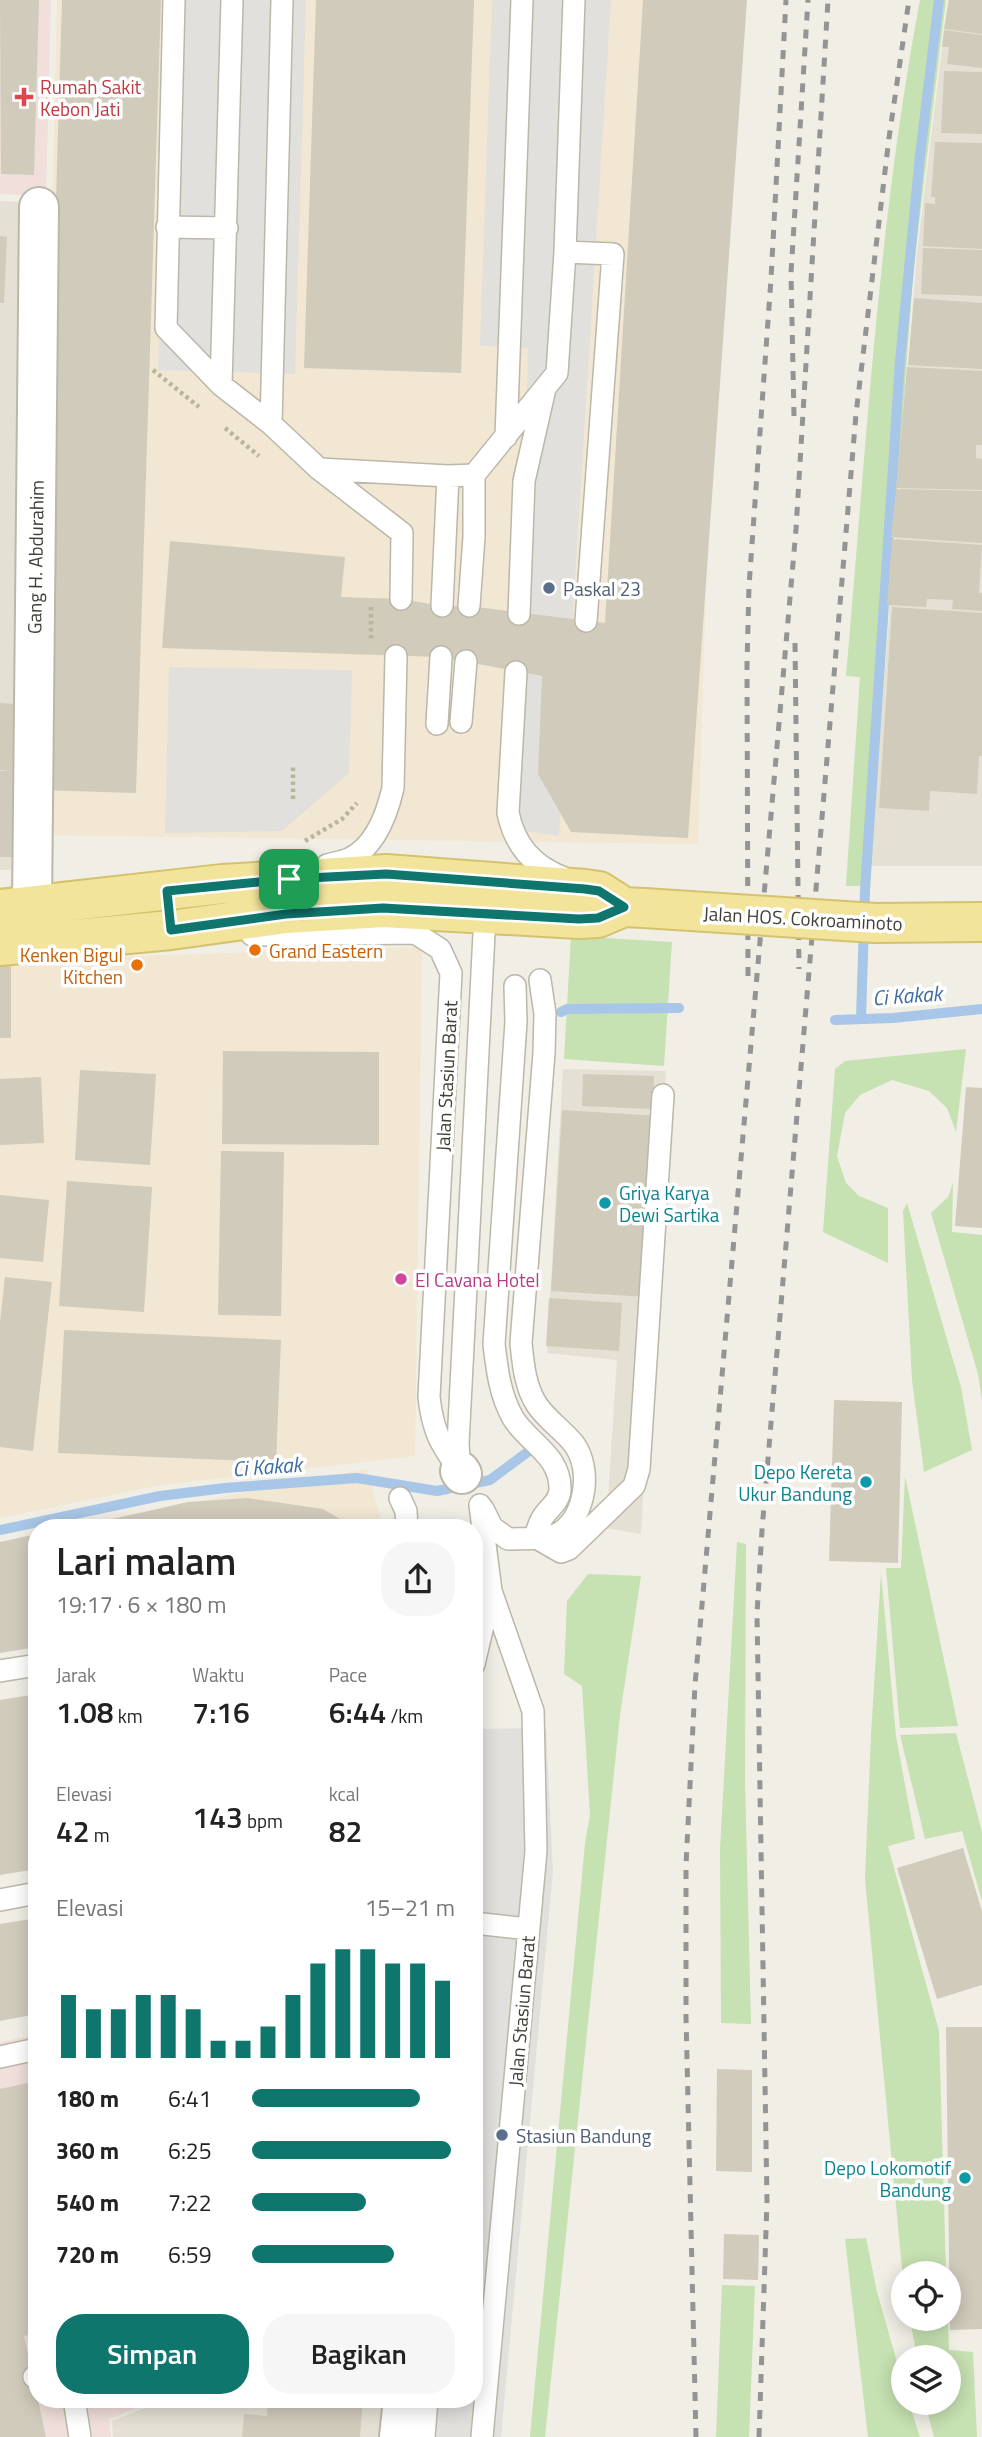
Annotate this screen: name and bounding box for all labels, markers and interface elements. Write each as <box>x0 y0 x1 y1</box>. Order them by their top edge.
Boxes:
place label: Rumah Sakit Kebon Jati <box>40 72 142 123</box>
marker: Rumah Sakit Kebon Jati <box>14 87 34 107</box>
street label: Gang H. Abdurahim <box>19 480 51 634</box>
place label: Paskal 23 <box>563 574 641 603</box>
marker: Paskal 23 <box>541 580 557 596</box>
pin <box>259 849 319 909</box>
icon: arrive <box>270 860 308 898</box>
street label: Jalan HOS. Cokroaminoto <box>703 898 903 938</box>
place label: Grand Eastern <box>269 936 383 965</box>
place label: Kenken Bigul Kitchen <box>20 940 123 991</box>
marker: Grand Eastern <box>247 942 263 958</box>
marker: Kenken Bigul Kitchen <box>129 957 145 973</box>
water label: Ci Kakak <box>871 976 945 1013</box>
street label: Jalan Stasiun Barat <box>428 999 464 1152</box>
place label: Griya Karya Dewi Sartika <box>619 1178 720 1229</box>
marker: Griya Karya Dewi Sartika <box>597 1195 613 1211</box>
place label: El Cavana Hotel <box>415 1265 540 1294</box>
marker: El Cavana Hotel <box>393 1271 409 1287</box>
water label: Ci Kakak <box>231 1447 305 1484</box>
place label: Depo Kereta Ukur Bandung <box>738 1457 852 1508</box>
marker: Depo Kereta Ukur Bandung <box>858 1474 874 1490</box>
text: Lari malam <box>56 1532 236 1590</box>
button: share <box>381 1542 455 1616</box>
text: 19:17 · 6 × 180 m <box>56 1587 226 1622</box>
text: Jarak <box>56 1660 96 1689</box>
text: Waktu <box>192 1660 244 1689</box>
text: Pace <box>329 1660 367 1689</box>
text: 1.08 <box>56 1689 114 1735</box>
text: 7:16 <box>192 1689 250 1735</box>
text: 6:44 <box>329 1689 386 1735</box>
text: km <box>114 1701 143 1730</box>
text: /km <box>386 1701 423 1730</box>
text: Elevasi <box>56 1779 112 1808</box>
text: kcal <box>329 1779 360 1808</box>
text: 143 <box>192 1794 243 1840</box>
text: bpm <box>243 1806 283 1835</box>
text: 42 <box>56 1808 90 1854</box>
text: 82 <box>329 1808 362 1854</box>
text: m <box>90 1820 110 1849</box>
text: Elevasi <box>56 1890 124 1925</box>
text: 15–21 m <box>365 1890 455 1925</box>
street label: Jalan Stasiun Barat <box>500 1934 542 2088</box>
text: 180 m <box>56 2081 119 2116</box>
text: 6:41 <box>168 2081 212 2116</box>
place label: Stasiun Bandung <box>516 2121 652 2150</box>
marker: Stasiun Bandung <box>494 2127 510 2143</box>
text: 360 m <box>56 2133 119 2168</box>
text: 6:25 <box>168 2133 212 2168</box>
place label: Depo Lokomotif Bandung <box>824 2153 952 2204</box>
marker: Depo Lokomotif Bandung <box>957 2170 973 2186</box>
text: 540 m <box>56 2185 119 2220</box>
text: 7:22 <box>168 2185 212 2220</box>
text: 720 m <box>56 2237 119 2272</box>
text: 6:59 <box>168 2237 212 2272</box>
map controls <box>891 2261 961 2415</box>
button: locate <box>891 2261 961 2331</box>
button: Simpan <box>56 2314 249 2394</box>
button: Bagikan <box>263 2314 455 2394</box>
button: layers <box>891 2345 961 2415</box>

